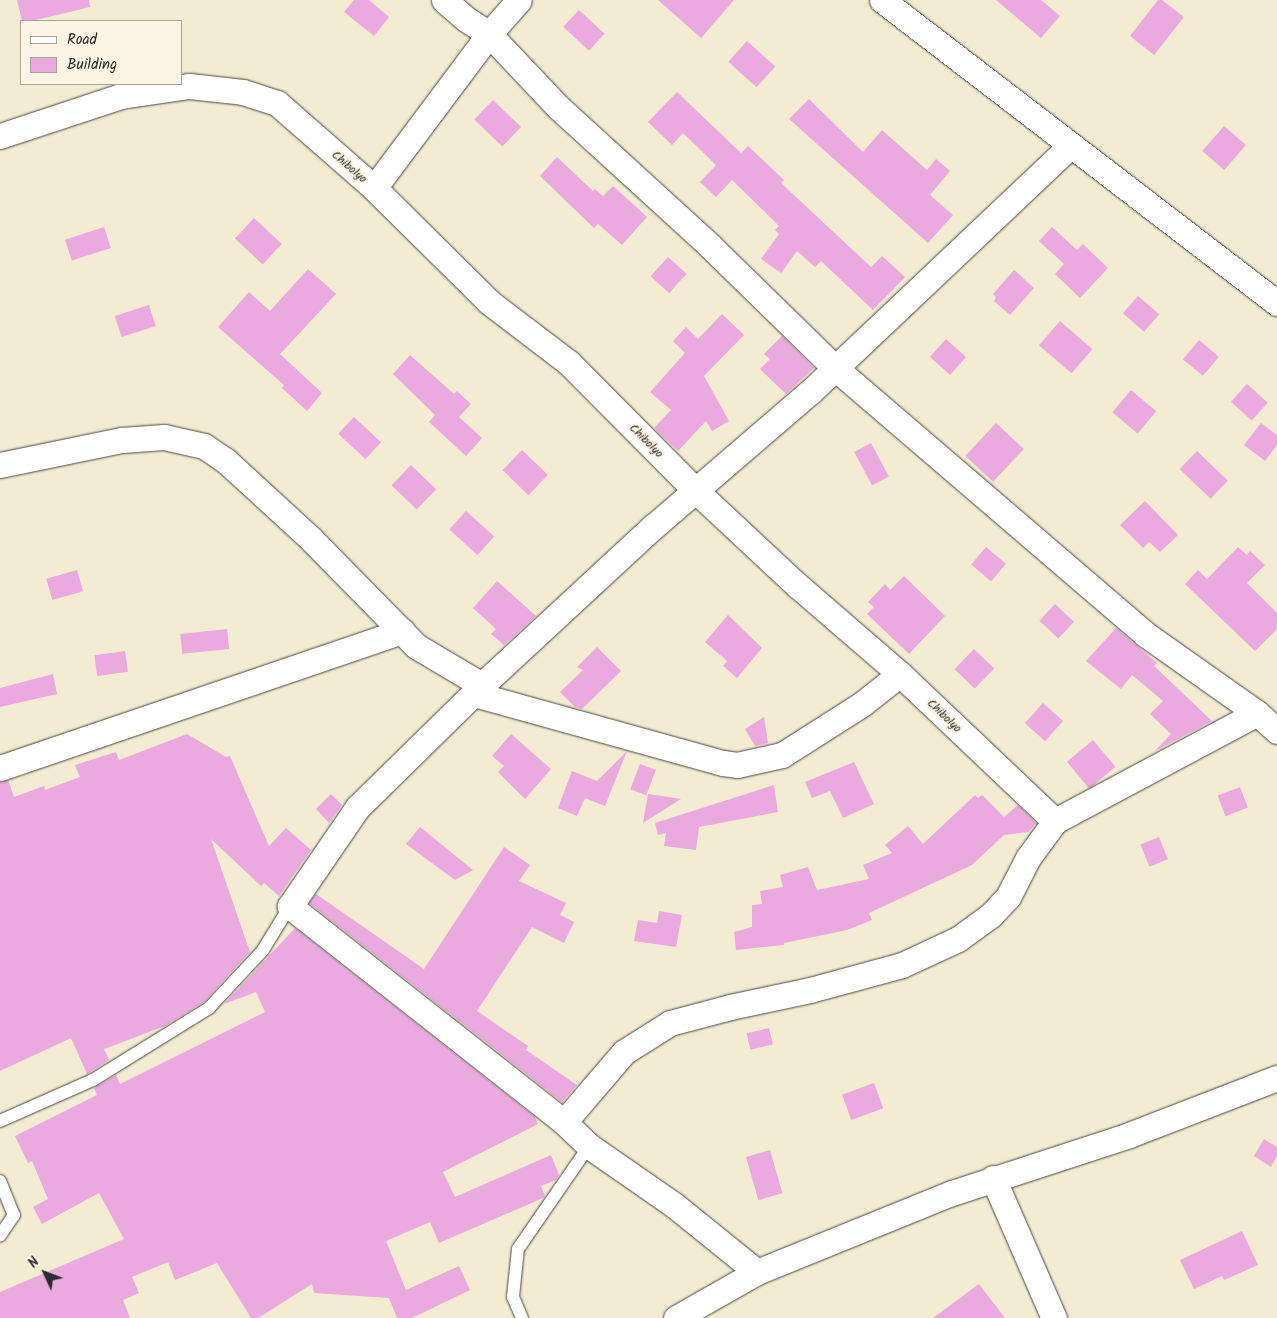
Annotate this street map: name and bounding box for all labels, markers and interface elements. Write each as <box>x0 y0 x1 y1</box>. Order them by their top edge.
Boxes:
legend <box>20 20 182 85</box>
text: Road <box>67 28 97 52</box>
text: Building <box>67 53 117 77</box>
street label: Chibolyo <box>328 148 370 186</box>
street label: Chibolyo <box>626 421 666 461</box>
street label: Chibolyo <box>924 696 964 736</box>
north arrow <box>20 1248 70 1298</box>
text: N <box>23 1252 45 1274</box>

